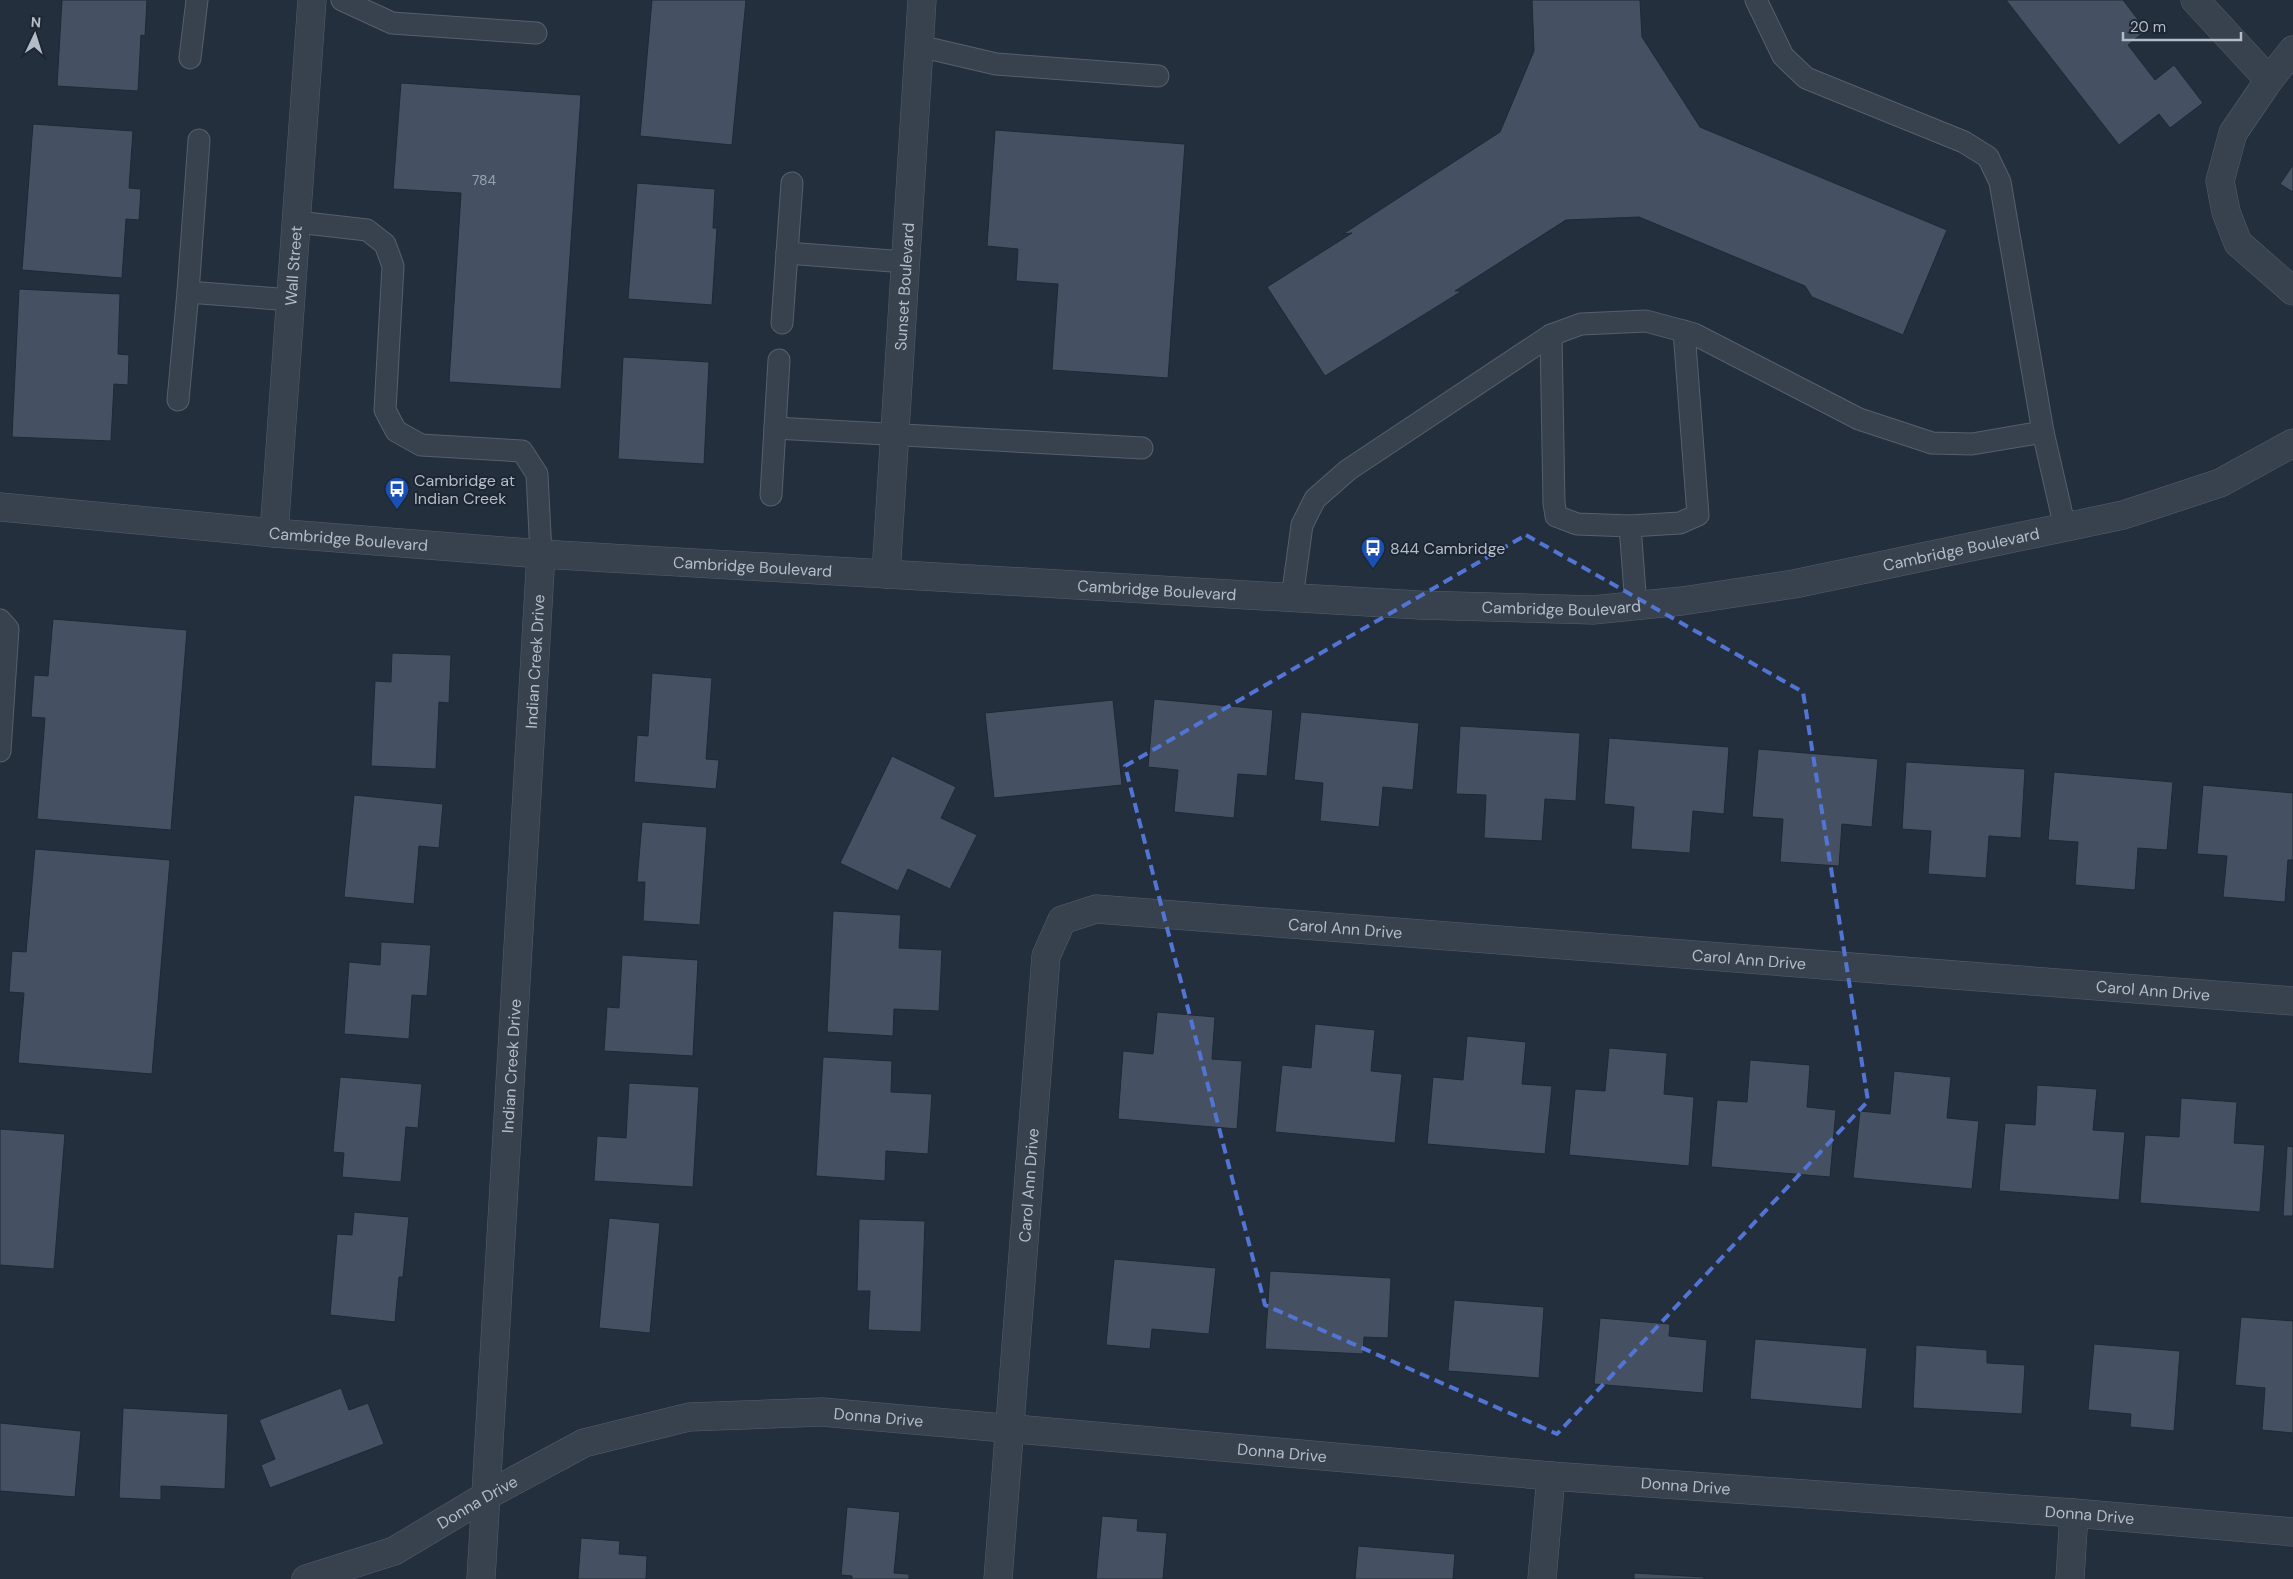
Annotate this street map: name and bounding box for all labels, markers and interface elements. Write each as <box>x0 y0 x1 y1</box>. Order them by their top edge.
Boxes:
north arrow <box>10 10 60 60</box>
scale bar <box>2123 10 2240 42</box>
text: N <box>30 13 42 31</box>
text: 20 m <box>2130 17 2166 37</box>
house number: 784 <box>472 171 497 189</box>
street label: Sunset Boulevard <box>890 222 919 351</box>
street label: Wall Street <box>280 225 306 306</box>
place label: Cambridge at Indian Creek <box>414 470 515 509</box>
bus stop icon: Cambridge at Indian Creek <box>384 476 410 510</box>
street label: Cambridge Boulevard <box>268 522 429 556</box>
street label: Cambridge Boulevard <box>1881 522 2041 576</box>
bus stop icon: 844 Cambridge <box>1360 535 1386 569</box>
place label: 844 Cambridge <box>1390 538 1505 559</box>
street label: Cambridge Boulevard <box>672 551 833 581</box>
street label: Cambridge Boulevard <box>1077 575 1237 605</box>
street label: Indian Creek Drive <box>520 594 549 729</box>
street label: Cambridge Boulevard <box>1481 595 1642 621</box>
street label: Carol Ann Drive <box>1287 913 1403 943</box>
street label: Carol Ann Drive <box>1691 944 1807 974</box>
street label: Carol Ann Drive <box>2095 975 2211 1005</box>
street label: Indian Creek Drive <box>497 998 525 1134</box>
street label: Carol Ann Drive <box>1013 1127 1043 1243</box>
street label: Donna Drive <box>833 1403 924 1431</box>
street label: Donna Drive <box>1236 1438 1328 1467</box>
street label: Donna Drive <box>433 1470 521 1533</box>
street label: Donna Drive <box>1640 1472 1731 1499</box>
street label: Donna Drive <box>2044 1500 2135 1529</box>

